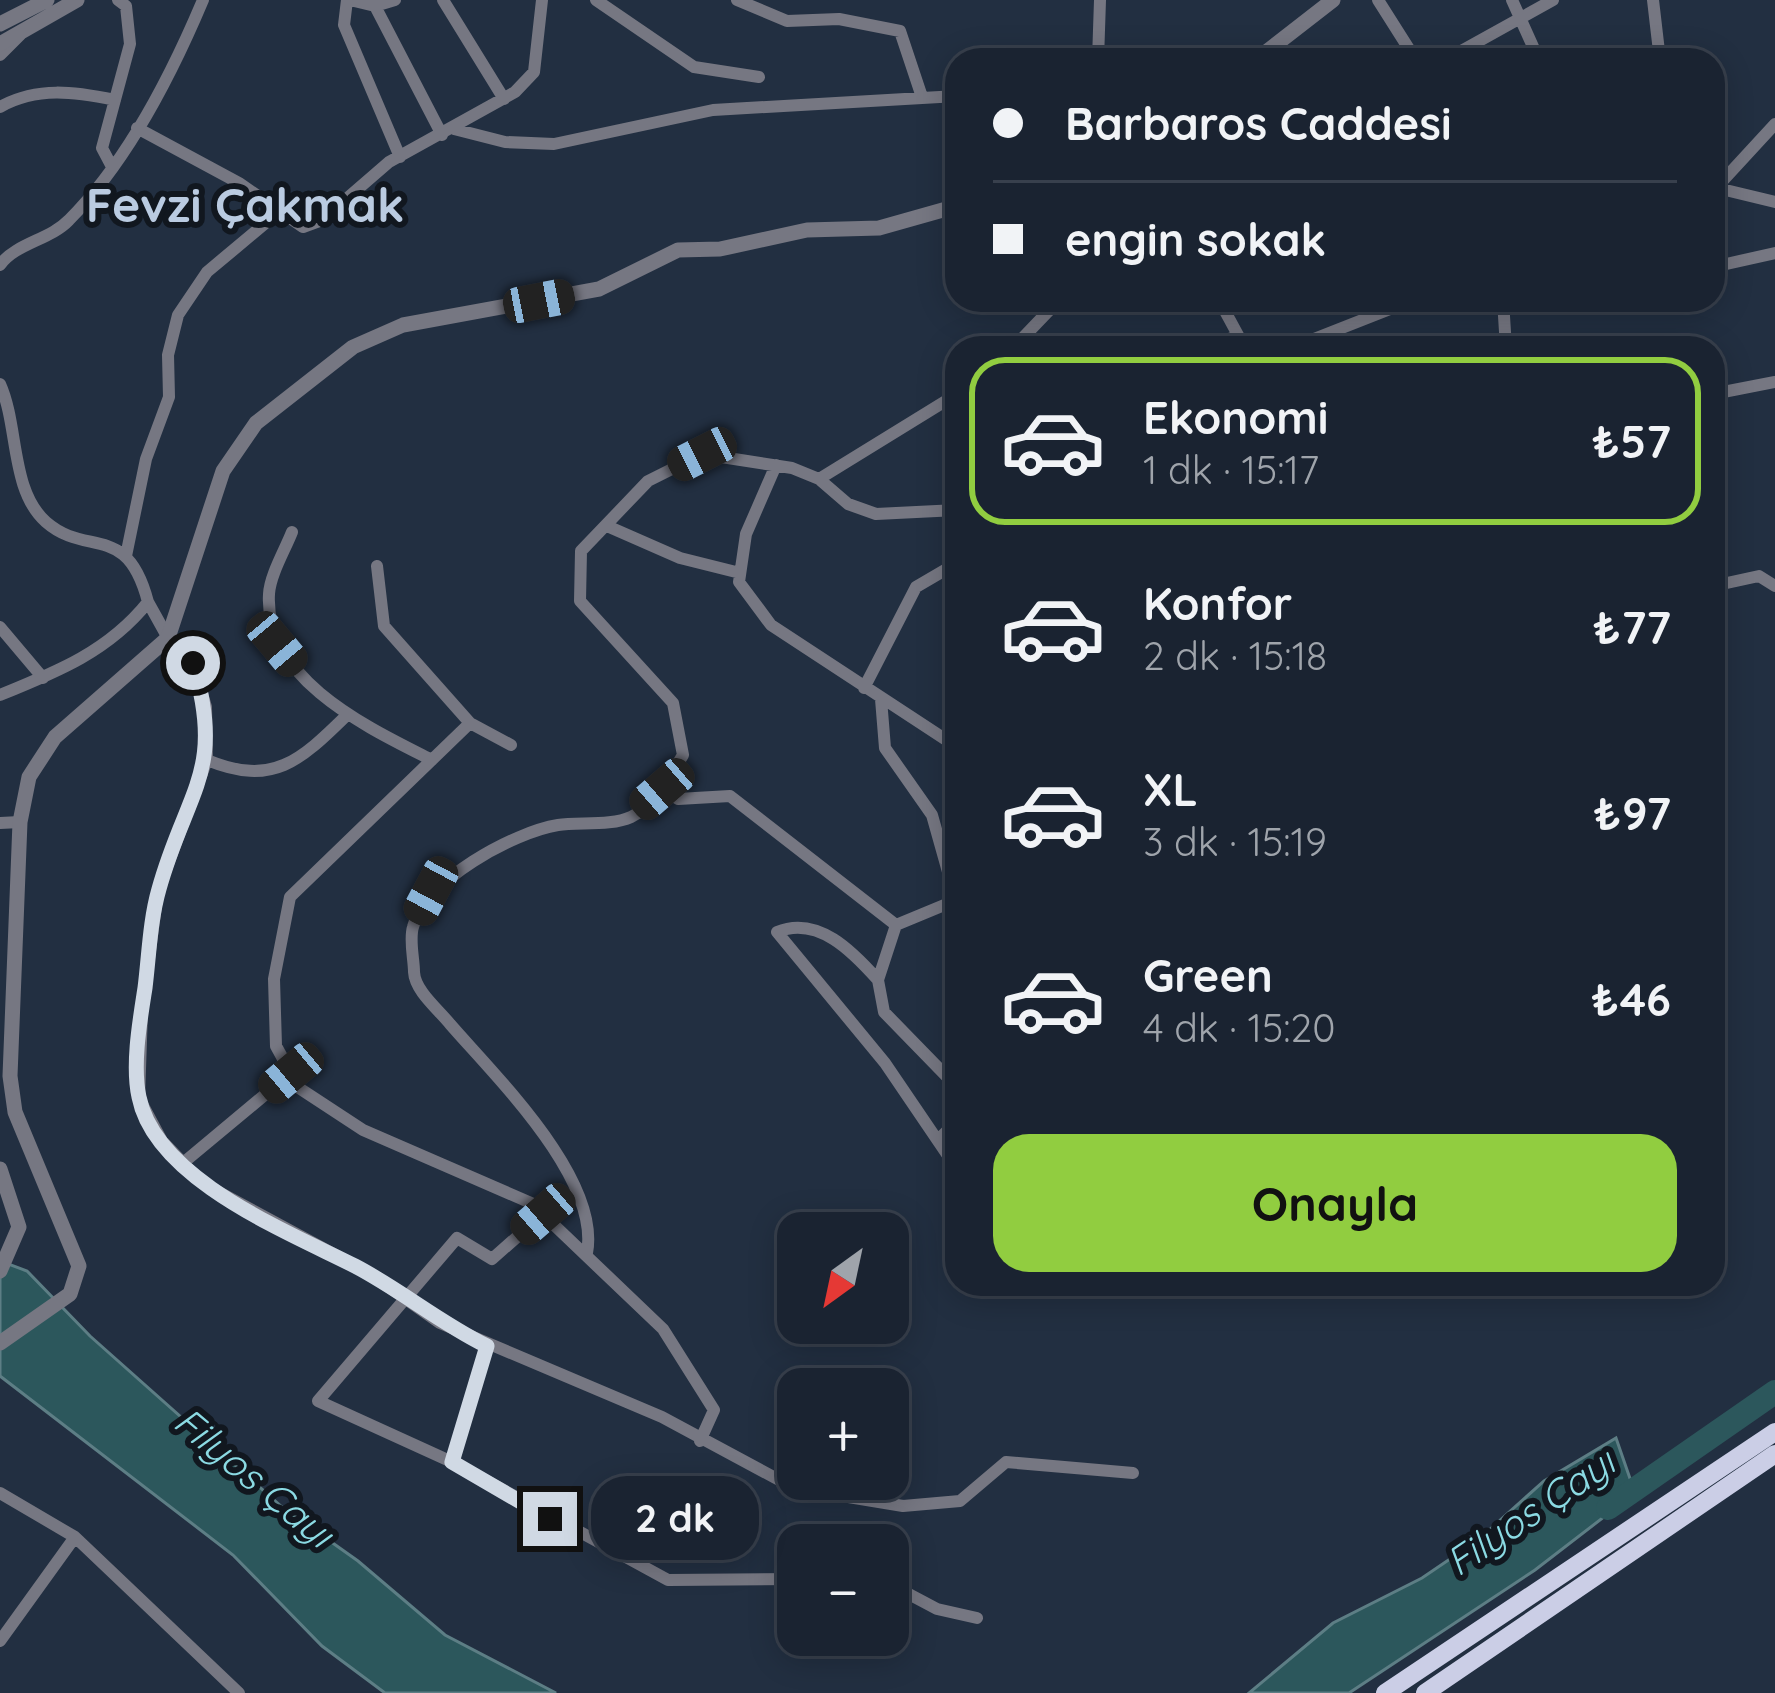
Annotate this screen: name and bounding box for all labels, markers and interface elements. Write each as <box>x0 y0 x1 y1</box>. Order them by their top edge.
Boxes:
text: Barbaros Caddesi <box>1065 95 1452 151</box>
district label: Fevzi Çakmak <box>86 174 404 234</box>
text: engin sokak <box>1065 211 1326 267</box>
car <box>500 276 578 326</box>
icon: car <box>999 387 1107 495</box>
text: Ekonomi <box>1143 389 1328 445</box>
text: ₺57 <box>1592 413 1671 469</box>
car <box>662 422 742 486</box>
text: 1 dk · 15:17 <box>1143 445 1319 494</box>
icon: car <box>999 573 1107 681</box>
text: Konfor <box>1143 575 1292 631</box>
text: ₺77 <box>1593 599 1671 655</box>
car <box>240 605 314 683</box>
text: 2 dk · 15:18 <box>1143 631 1327 680</box>
route start <box>166 636 220 690</box>
car <box>623 752 701 826</box>
icon: car <box>999 759 1107 867</box>
text: XL <box>1143 761 1198 817</box>
text: ₺97 <box>1594 785 1671 841</box>
text: 3 dk · 15:19 <box>1143 817 1327 866</box>
car <box>398 851 464 931</box>
icon: car <box>999 945 1107 1053</box>
text: Green <box>1143 947 1273 1003</box>
text: ₺46 <box>1591 971 1671 1027</box>
text: 4 dk · 15:20 <box>1143 1003 1335 1052</box>
car <box>252 1036 330 1110</box>
button: Onayla <box>993 1134 1677 1272</box>
car <box>504 1177 582 1251</box>
north arrow <box>777 1212 909 1344</box>
map controls <box>777 1212 909 1656</box>
button: + <box>777 1368 909 1500</box>
water label: Filyos Çayı <box>165 1396 346 1559</box>
water label: Filyos Çayı <box>1436 1436 1626 1586</box>
callout: 2 dk <box>592 1477 760 1561</box>
route end <box>523 1492 577 1546</box>
text: 2 dk <box>635 1493 715 1542</box>
button: − <box>777 1524 909 1656</box>

